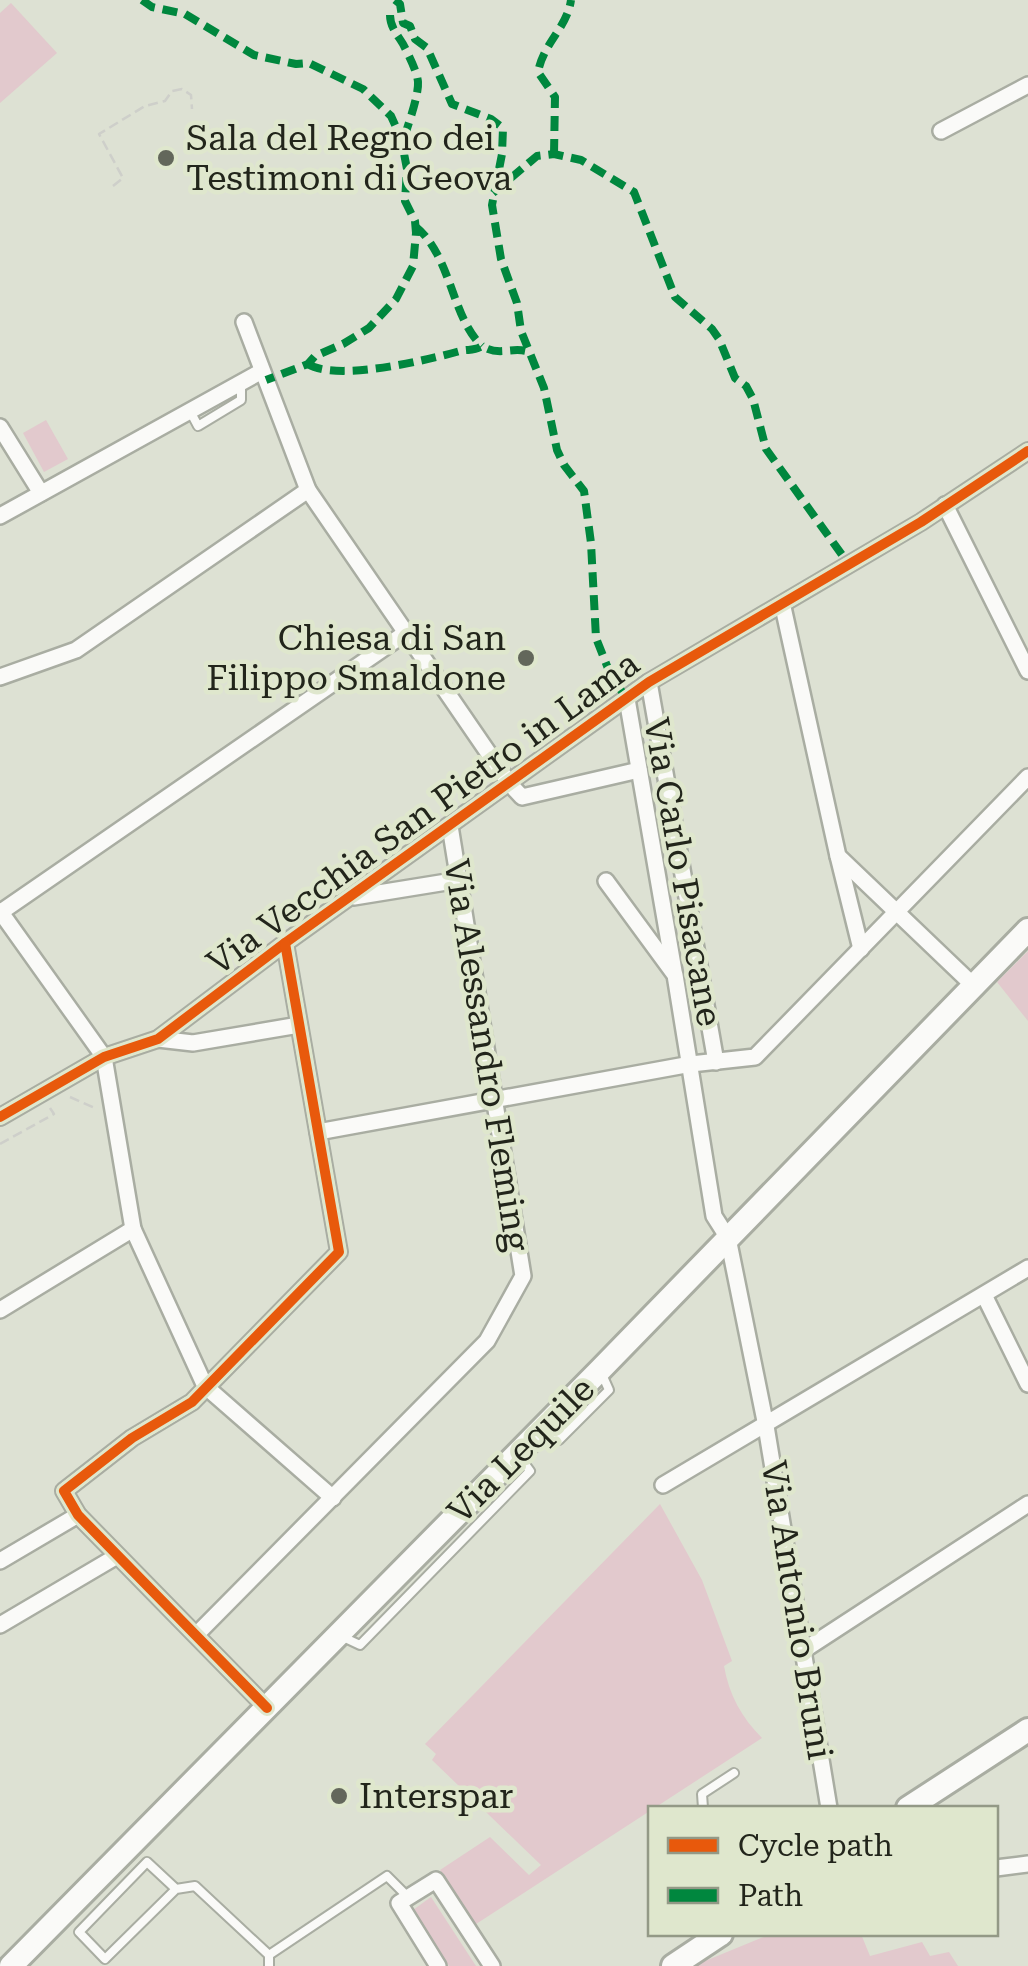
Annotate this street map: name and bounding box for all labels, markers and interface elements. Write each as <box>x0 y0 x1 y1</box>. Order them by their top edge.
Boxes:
place label: Sala del Regno dei Testimoni di Geova <box>186 118 512 199</box>
marker: Sala del Regno dei Testimoni di Geova <box>155 147 177 169</box>
place label: Chiesa di San Filippo Smaldone <box>207 618 506 699</box>
street label: Via Vecchia San Pietro in Lama <box>200 643 647 984</box>
marker: Chiesa di San Filippo Smaldone <box>515 647 537 669</box>
street label: Via Carlo Pisacane <box>635 715 730 1029</box>
street label: Via Alessandro Fleming <box>435 856 538 1254</box>
street label: Via Lequile <box>440 1369 603 1532</box>
street label: Via Antonio Bruni <box>753 1458 840 1763</box>
place label: Interspar <box>359 1776 513 1817</box>
marker: Interspar <box>328 1785 350 1807</box>
legend <box>648 1806 998 1936</box>
text: Cycle path <box>738 1828 893 1863</box>
text: Path <box>738 1878 803 1913</box>

